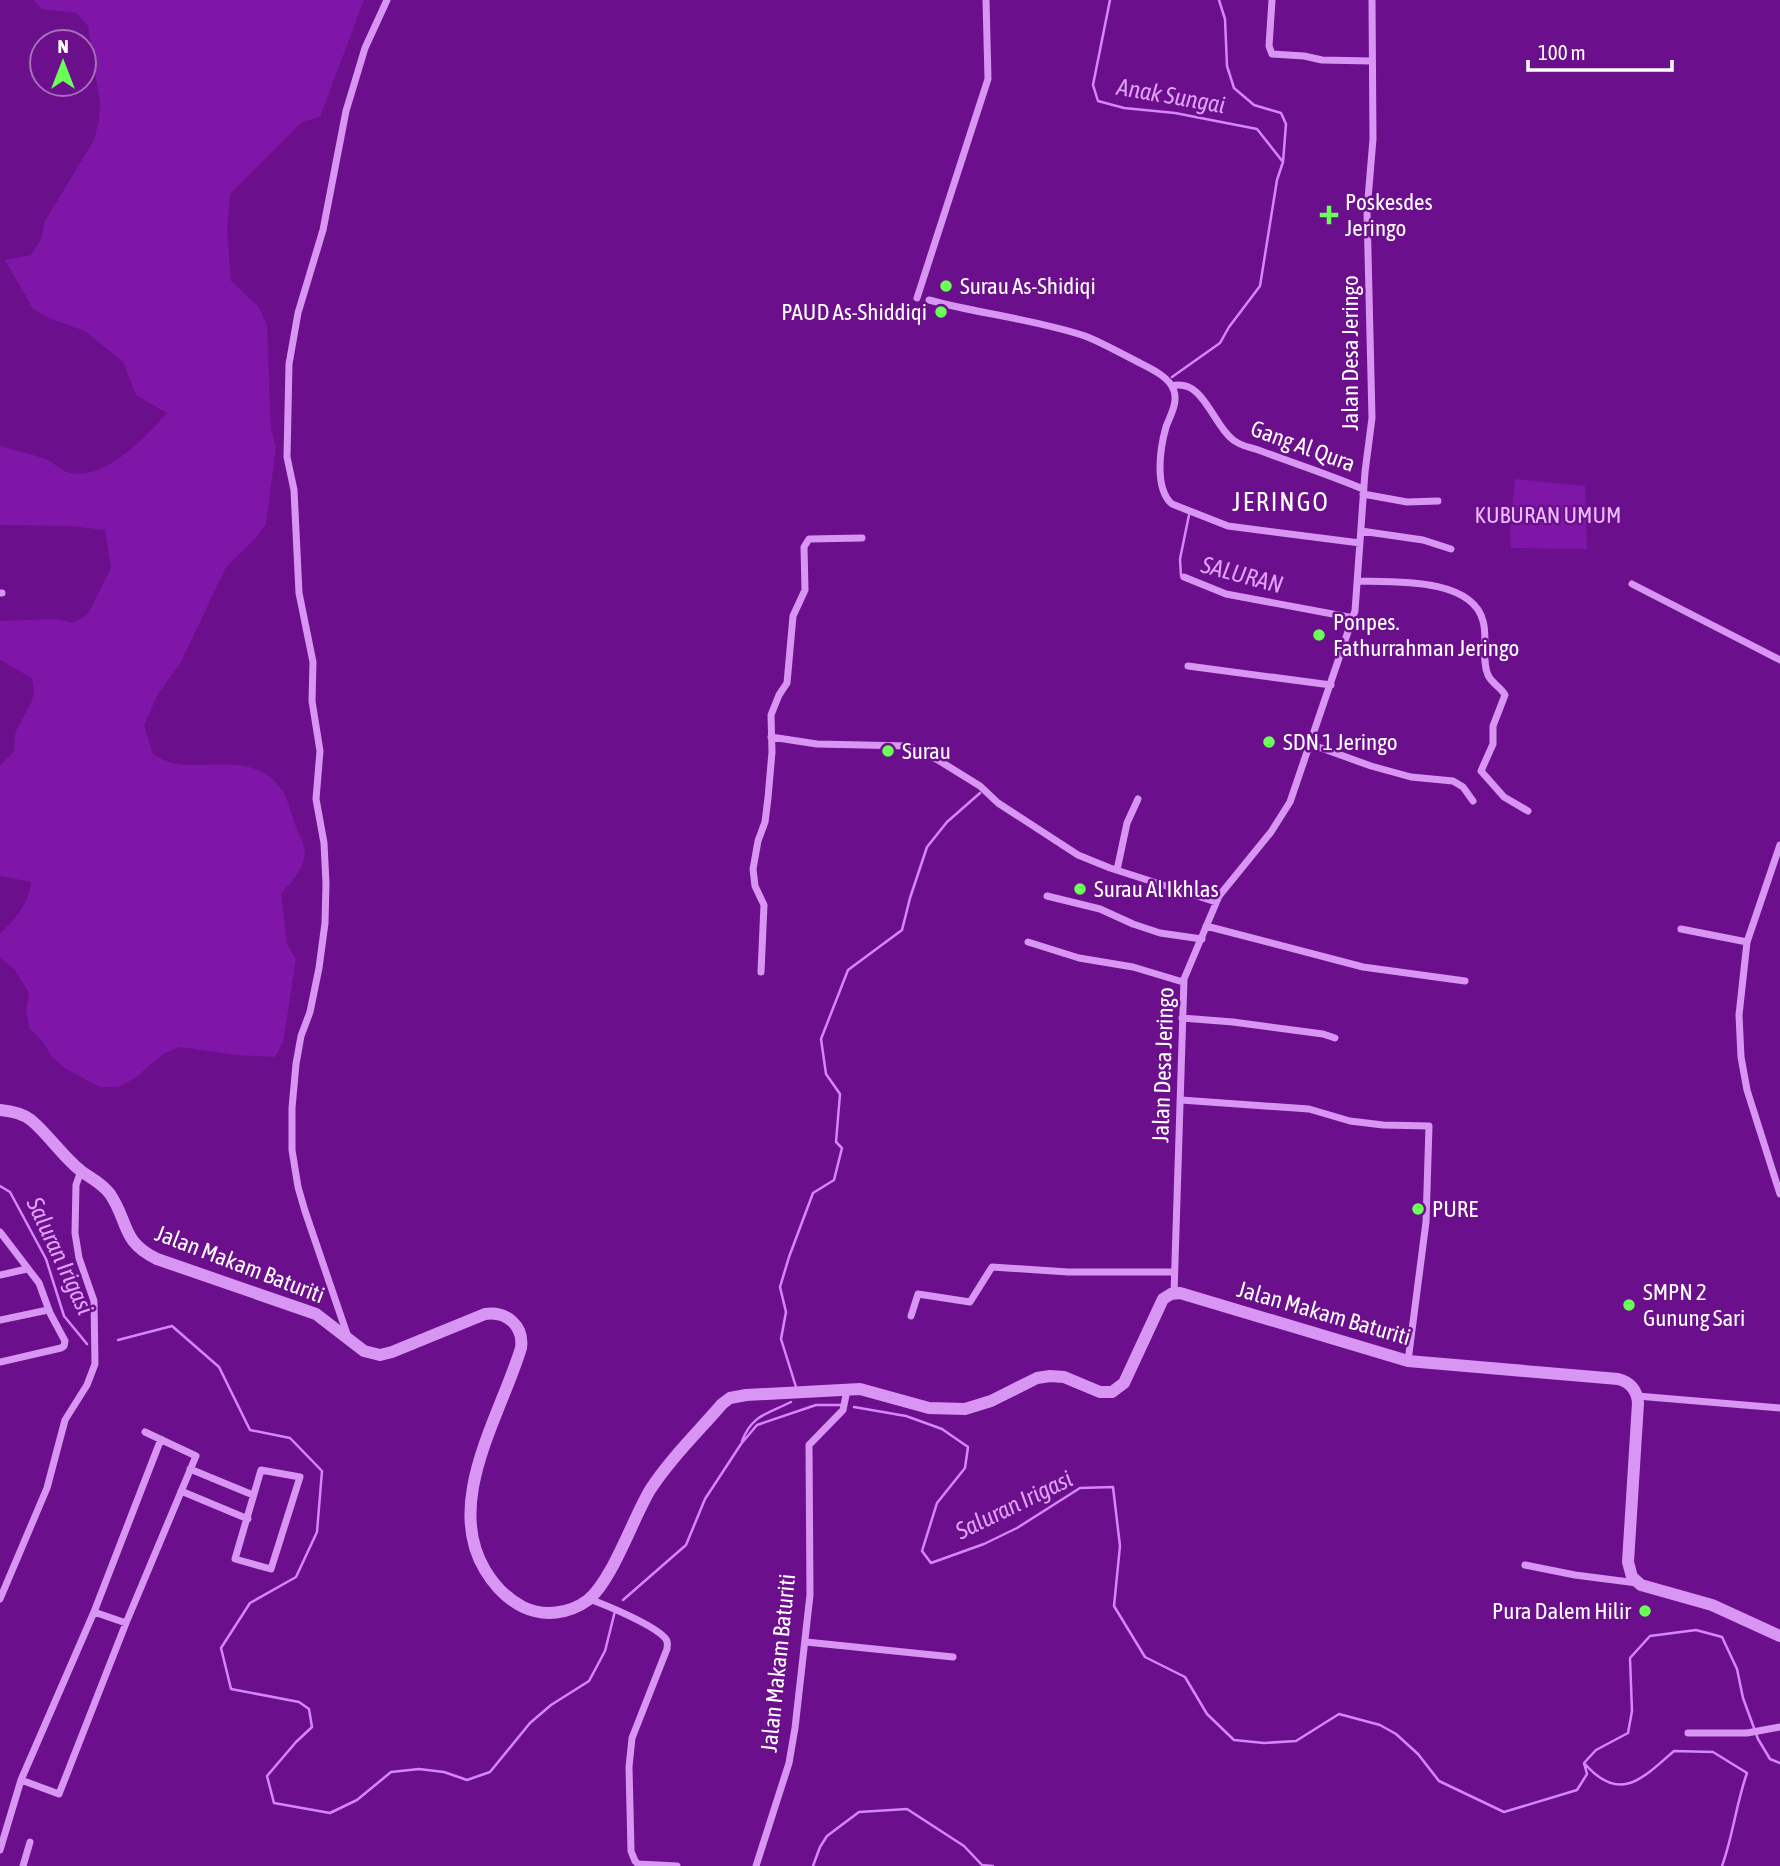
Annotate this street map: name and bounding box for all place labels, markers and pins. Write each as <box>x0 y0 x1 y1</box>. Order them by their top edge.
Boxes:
place label: Poskesdes Jeringo <box>1345 189 1433 241</box>
marker: Poskesdes Jeringo <box>1319 205 1339 225</box>
place label: Surau As-Shidiqi <box>960 273 1096 299</box>
marker: Surau As-Shidiqi <box>938 278 954 294</box>
place label: PAUD As-Shiddiqi <box>781 299 927 325</box>
marker: PAUD As-Shiddiqi <box>933 304 949 320</box>
place label: Ponpes. Fathurrahman Jeringo <box>1333 609 1519 661</box>
marker: Ponpes. Fathurrahman Jeringo <box>1311 627 1327 643</box>
place label: SDN 1 Jeringo <box>1283 729 1398 755</box>
marker: SDN 1 Jeringo <box>1261 734 1277 750</box>
place label: Surau <box>902 738 951 764</box>
marker: Surau <box>880 743 896 759</box>
place label: Surau Al Ikhlas <box>1094 876 1219 902</box>
marker: Surau Al Ikhlas <box>1072 881 1088 897</box>
place label: PURE <box>1432 1196 1478 1222</box>
marker: PURE <box>1410 1201 1426 1217</box>
place label: SMPN 2 Gunung Sari <box>1643 1279 1745 1331</box>
marker: SMPN 2 Gunung Sari <box>1621 1297 1637 1313</box>
place label: Pura Dalem Hilir <box>1492 1598 1632 1624</box>
marker: Pura Dalem Hilir <box>1637 1603 1653 1619</box>

